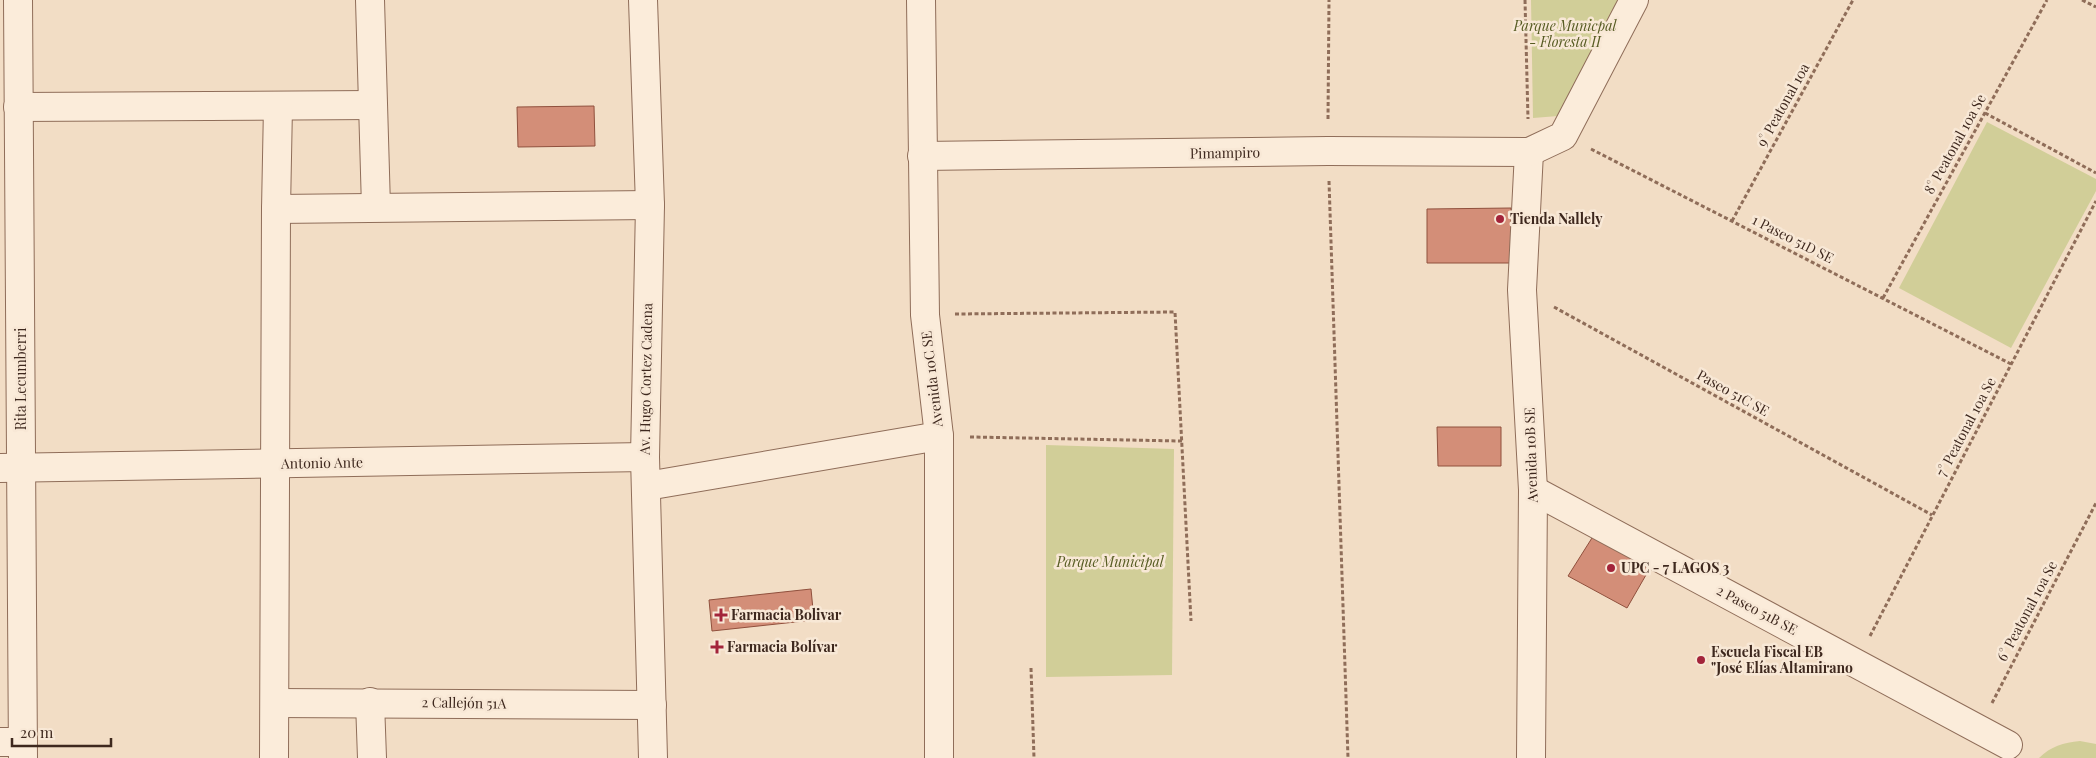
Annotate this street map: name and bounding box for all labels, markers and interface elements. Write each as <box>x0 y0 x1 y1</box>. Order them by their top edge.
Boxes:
park label: Parque Municpal - Floresta II <box>1513 16 1618 51</box>
street label: 9° Peatonal 10a <box>1752 60 1813 150</box>
street label: 8° Peatonal 10a Se <box>1919 90 1990 197</box>
street label: Pimampiro <box>1190 142 1260 163</box>
place label: Tienda Nallely <box>1510 209 1603 228</box>
street label: 1 Paseo 51D SE <box>1749 210 1837 267</box>
marker: Tienda Nallely <box>1494 213 1506 225</box>
street label: Av. Hugo Cortez Cadena <box>635 303 656 456</box>
street label: Rita Lecumberri <box>11 328 30 430</box>
street label: Avenida 10C SE <box>916 330 947 429</box>
street label: Paseo 51C SE <box>1694 365 1773 420</box>
street label: 7° Peatonal 10a Se <box>1931 374 2000 480</box>
street label: Avenida 10B SE <box>1519 407 1542 504</box>
street label: Antonio Ante <box>280 452 363 473</box>
park label: Parque Municipal <box>1055 552 1165 571</box>
street label: 6° Peatonal 10a Se <box>1992 557 2061 664</box>
place label: UPC - 7 LAGOS 3 <box>1621 558 1730 577</box>
marker: UPC - 7 LAGOS 3 <box>1605 562 1617 574</box>
street label: 2 Paseo 51B SE <box>1713 580 1801 639</box>
place label: Farmacia Bolivar <box>731 605 842 624</box>
marker: Farmacia Bolivar <box>715 609 727 621</box>
place label: Farmacia Bolívar <box>727 637 838 656</box>
marker: Farmacia Bolívar <box>711 641 723 653</box>
place label: Escuela Fiscal EB "José Elías Altamirano <box>1711 642 1853 677</box>
marker: Escuela Fiscal EB "José Elías Altamirano <box>1695 654 1707 666</box>
street label: 2 Callejón 51A <box>421 692 507 713</box>
scale bar <box>12 716 111 748</box>
text: 20 m <box>20 722 54 742</box>

